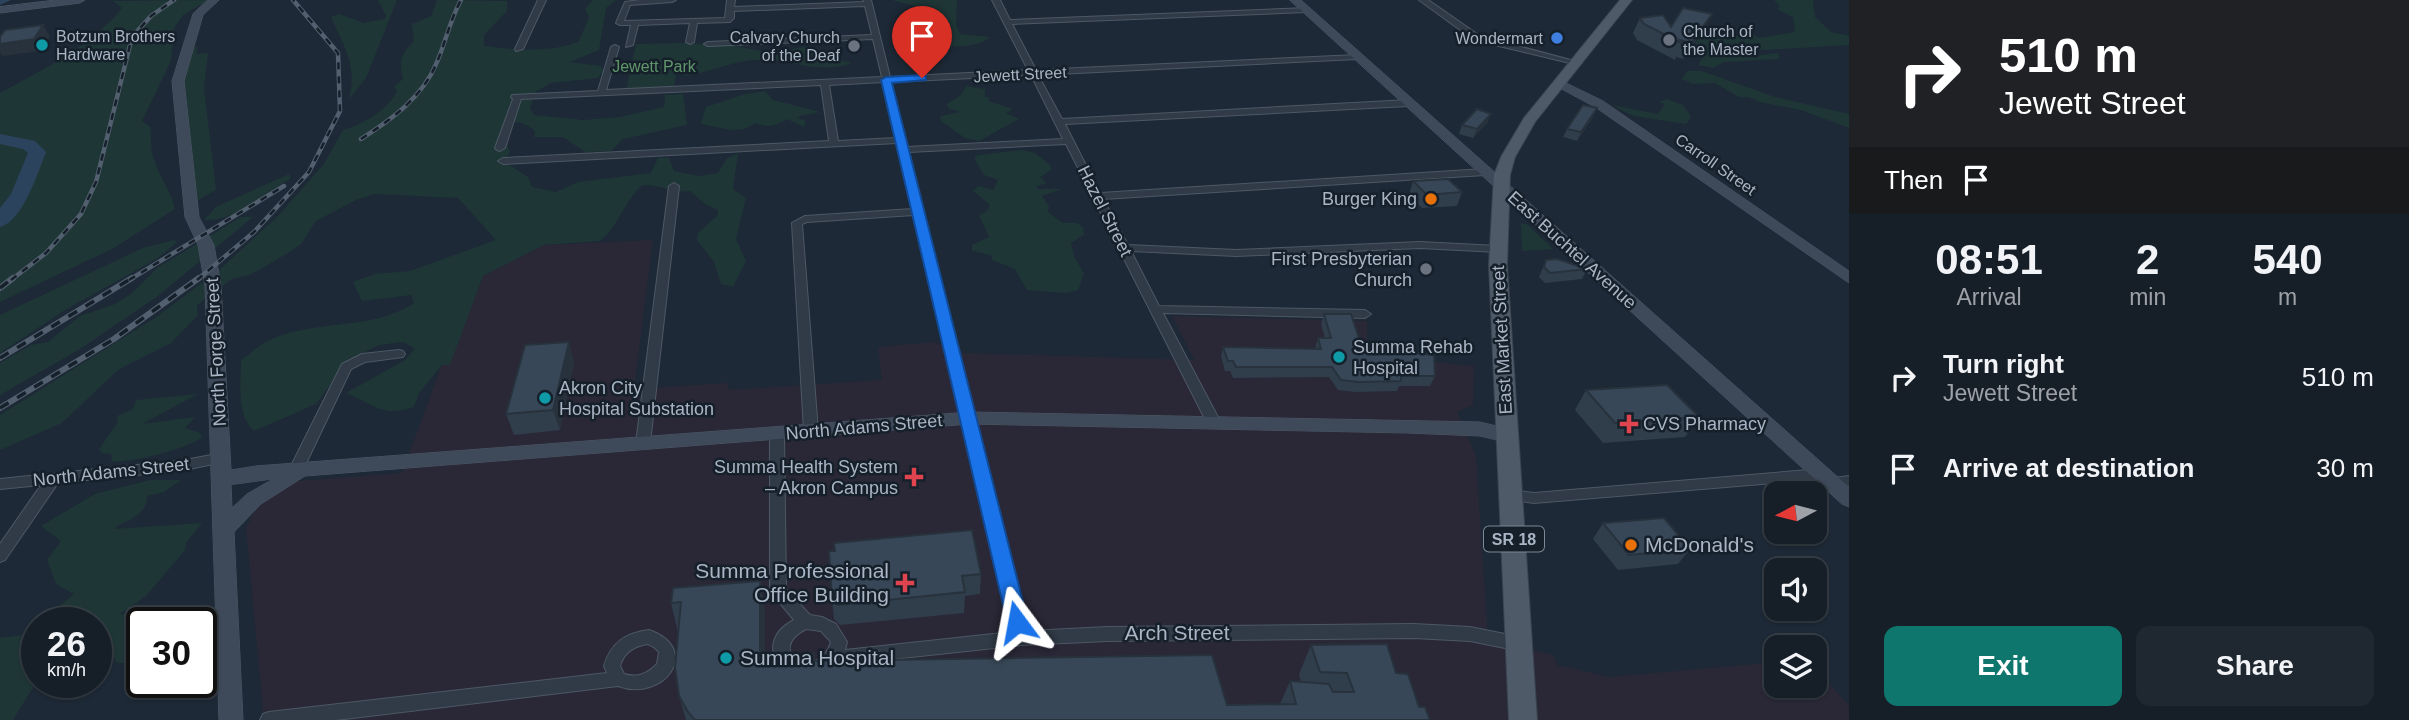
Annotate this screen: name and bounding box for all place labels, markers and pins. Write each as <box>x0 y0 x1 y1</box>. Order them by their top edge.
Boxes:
pin <box>892 6 952 78</box>
place label: Church of the Master <box>1683 23 1759 58</box>
place label: Botzum Brothers Hardware <box>56 28 175 63</box>
place label: Calvary Church of the Deaf <box>730 29 841 64</box>
place label: Wondermart <box>1455 30 1544 47</box>
marker: Wondermart <box>1549 30 1565 46</box>
marker: Church of the Master <box>1661 32 1677 48</box>
marker: Botzum Brothers Hardware <box>34 37 50 53</box>
marker: Calvary Church of the Deaf <box>846 38 862 54</box>
place label: Burger King <box>1322 189 1417 209</box>
marker: Burger King <box>1423 191 1439 207</box>
place label: First Presbyterian Church <box>1271 249 1412 290</box>
marker: First Presbyterian Church <box>1418 261 1434 277</box>
place label: Summa Rehab Hospital <box>1353 337 1473 378</box>
marker: Summa Rehab Hospital <box>1331 349 1347 365</box>
place label: Akron City Hospital Substation <box>559 378 714 419</box>
marker: Akron City Hospital Substation <box>537 390 553 406</box>
place label: CVS Pharmacy <box>1643 414 1766 434</box>
marker: CVS Pharmacy <box>1621 416 1637 432</box>
place label: Summa Health System – Akron Campus <box>714 457 898 498</box>
marker: Summa Health System – Akron Campus <box>904 467 924 487</box>
place label: McDonald's <box>1645 533 1754 556</box>
marker: McDonald's <box>1623 537 1639 553</box>
place label: Summa Professional Office Building <box>695 559 889 606</box>
marker: Summa Professional Office Building <box>895 573 915 593</box>
place label: Summa Hospital <box>740 646 894 669</box>
marker: Summa Hospital <box>718 650 734 666</box>

